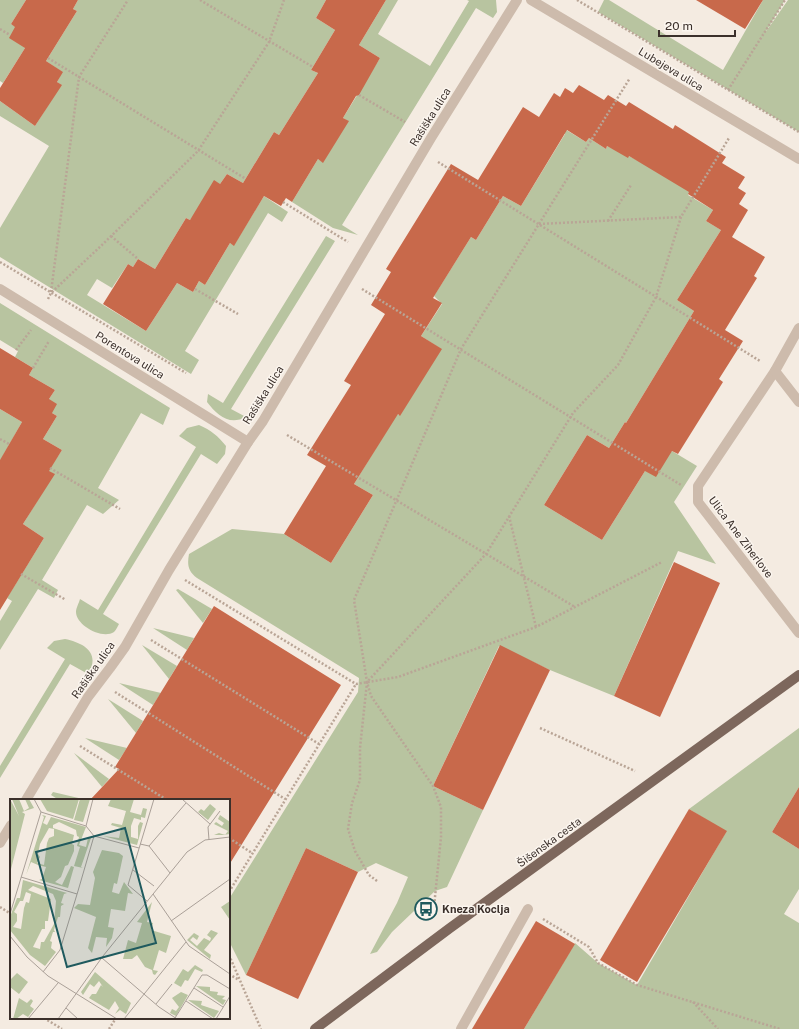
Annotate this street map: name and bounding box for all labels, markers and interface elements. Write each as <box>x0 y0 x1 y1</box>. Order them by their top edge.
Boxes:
scale bar <box>659 12 735 38</box>
text: 20 m <box>665 19 693 33</box>
street label: Lubejeva ulica <box>637 45 705 93</box>
street label: Rašiška ulica <box>407 86 453 148</box>
street label: Porentova ulica <box>94 329 166 381</box>
street label: Rašiška ulica <box>240 364 286 426</box>
street label: Ulica Ane Ziherlove <box>707 494 775 580</box>
street label: Rašiška ulica <box>69 639 117 701</box>
inset map <box>10 799 230 1019</box>
street label: Šišenska cesta <box>514 814 583 869</box>
bus stop icon: Kneza Koclja <box>413 896 439 922</box>
place label: Kneza Koclja <box>442 903 510 915</box>

